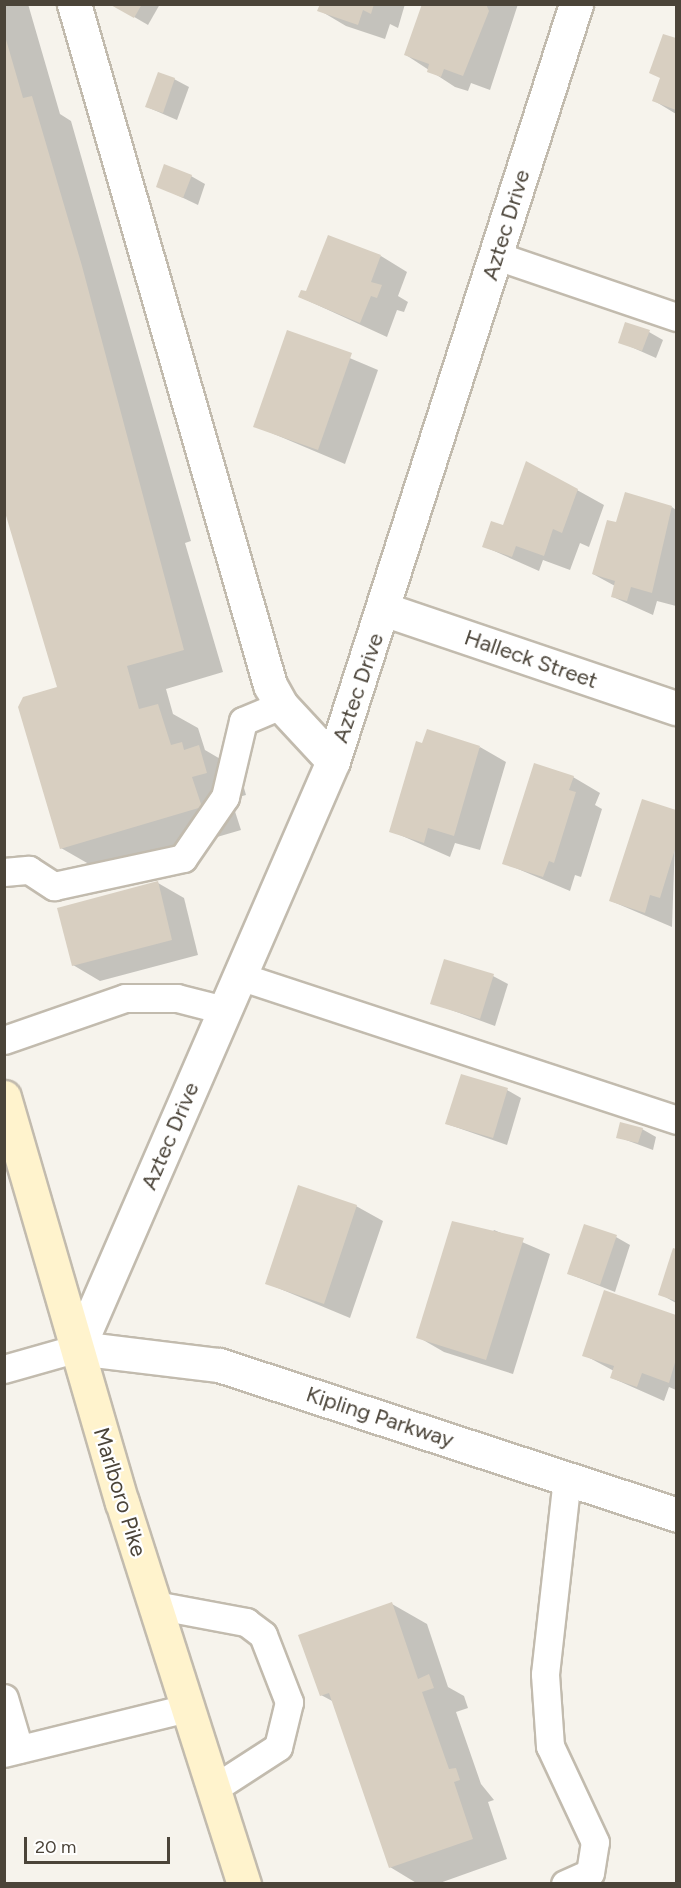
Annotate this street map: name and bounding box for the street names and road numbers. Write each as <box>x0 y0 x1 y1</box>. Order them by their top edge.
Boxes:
street label: Aztec Drive <box>477 167 535 283</box>
street label: Halleck Street <box>461 624 601 694</box>
street label: Aztec Drive <box>327 630 389 746</box>
street label: Aztec Drive <box>136 1078 204 1194</box>
street label: Kipling Parkway <box>303 1381 457 1453</box>
street label: Marlboro Pike <box>88 1424 152 1560</box>

